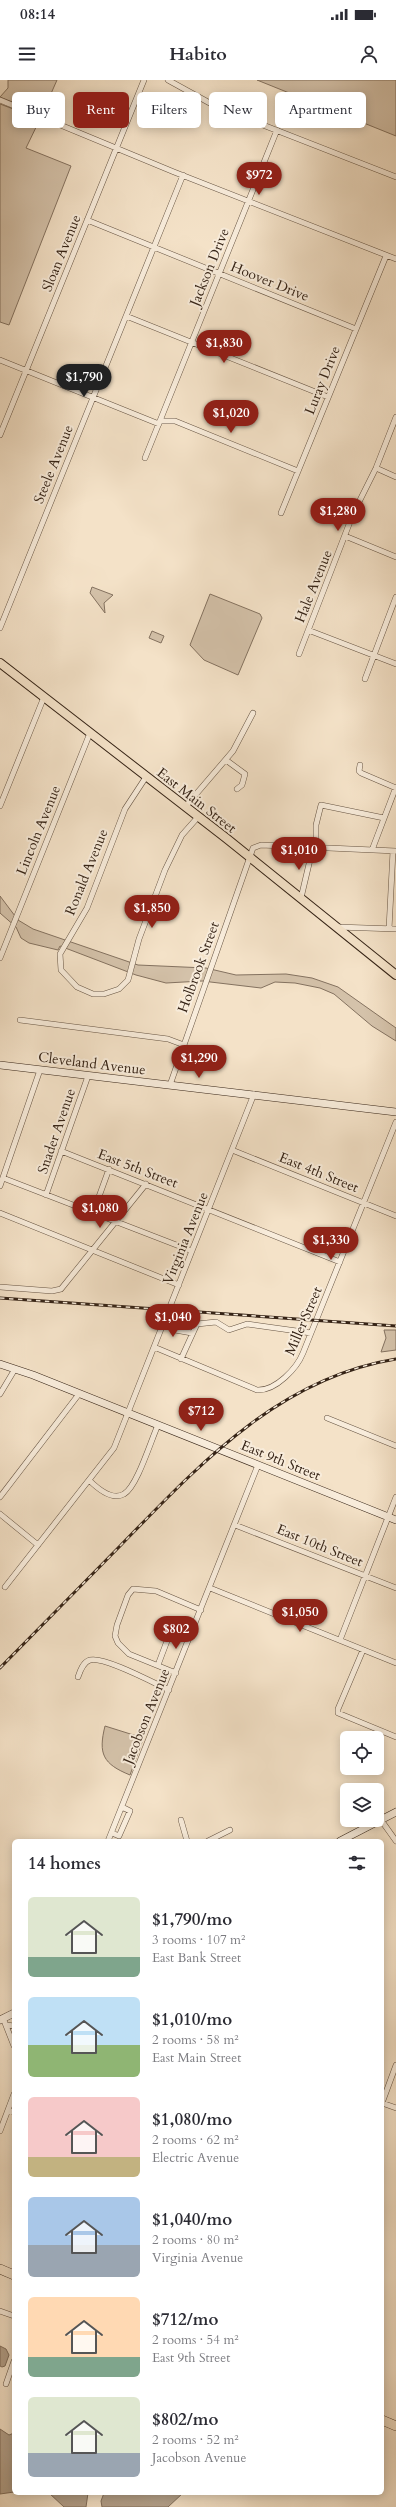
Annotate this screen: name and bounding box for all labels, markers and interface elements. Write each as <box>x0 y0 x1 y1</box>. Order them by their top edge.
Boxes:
text: 08:14 <box>20 4 55 24</box>
text: Habito <box>169 42 227 67</box>
icon: menu <box>16 43 38 65</box>
icon: person <box>358 43 380 65</box>
chip: Buy <box>12 92 65 128</box>
chip: Rent <box>73 92 129 128</box>
chip: Filters <box>137 92 201 128</box>
chip: New <box>209 92 267 128</box>
chip: Apartment <box>275 92 366 128</box>
pin: $972 <box>235 162 283 196</box>
text: $972 <box>246 166 272 184</box>
street label: Sloan Avenue <box>37 212 86 294</box>
street label: Jackson Drive <box>184 225 234 311</box>
street label: Hoover Drive <box>228 257 312 306</box>
pin: $1,830 <box>191 330 257 364</box>
text: $1,830 <box>205 334 243 352</box>
street label: Luray Drive <box>300 343 345 417</box>
pin: $1,790 <box>51 364 117 398</box>
text: $1,790 <box>65 368 103 386</box>
pin: $1,020 <box>198 400 264 434</box>
text: $1,020 <box>212 404 250 422</box>
street label: Steele Avenue <box>29 422 78 506</box>
pin: $1,280 <box>305 498 371 532</box>
text: $1,280 <box>319 502 357 520</box>
street label: Hale Avenue <box>290 547 337 625</box>
street label: East Main Street <box>153 763 241 838</box>
street label: Lincoln Avenue <box>12 783 65 878</box>
street label: Ronald Avenue <box>61 826 112 918</box>
pin: $1,010 <box>266 837 332 871</box>
text: $1,010 <box>280 841 318 859</box>
pin: $1,850 <box>119 895 185 929</box>
text: $1,850 <box>133 899 171 917</box>
street label: Holbrook Street <box>173 919 224 1015</box>
pin: $1,290 <box>166 1045 232 1079</box>
street label: Cleveland Avenue <box>37 1047 147 1080</box>
text: $1,290 <box>180 1049 218 1067</box>
street label: Snader Avenue <box>33 1086 80 1176</box>
street label: East 5th Street <box>95 1144 181 1193</box>
street label: East 4th Street <box>276 1148 362 1197</box>
street label: Virginia Avenue <box>158 1189 213 1287</box>
pin: $1,080 <box>67 1195 133 1229</box>
text: $1,080 <box>81 1199 119 1217</box>
pin: $1,330 <box>298 1227 364 1261</box>
text: $1,330 <box>312 1231 350 1249</box>
street label: Miller Street <box>280 1283 327 1359</box>
pin: $1,040 <box>140 1304 206 1338</box>
text: $1,040 <box>154 1308 192 1326</box>
pin: $712 <box>177 1398 225 1432</box>
text: $712 <box>188 1402 214 1420</box>
street label: East 9th Street <box>238 1436 324 1485</box>
street label: East 10th Street <box>274 1520 366 1572</box>
pin: $1,050 <box>267 1599 333 1633</box>
text: $1,050 <box>281 1603 319 1621</box>
pin: $802 <box>152 1616 200 1650</box>
text: $802 <box>163 1620 189 1638</box>
street label: Jacobson Avenue <box>118 1666 174 1769</box>
map controls <box>340 1731 384 1827</box>
button: locate <box>340 1731 384 1775</box>
button: layers <box>340 1783 384 1827</box>
text: 14 homes <box>28 1852 101 1875</box>
icon: filters <box>346 1852 368 1874</box>
text: $1,790/mo <box>152 1908 232 1931</box>
icon: home <box>60 1913 108 1961</box>
text: 3 rooms · 107 m² <box>152 1931 245 1949</box>
text: East Bank Street <box>152 1949 241 1967</box>
text: $1,010/mo <box>152 2008 232 2031</box>
icon: home <box>60 2013 108 2061</box>
text: 2 rooms · 58 m² <box>152 2031 239 2049</box>
text: East Main Street <box>152 2049 241 2067</box>
text: $1,080/mo <box>152 2108 232 2131</box>
icon: home <box>60 2113 108 2161</box>
text: 2 rooms · 62 m² <box>152 2131 239 2149</box>
text: Electric Avenue <box>152 2149 239 2167</box>
text: $1,040/mo <box>152 2208 232 2231</box>
icon: home <box>60 2213 108 2261</box>
text: 2 rooms · 80 m² <box>152 2231 239 2249</box>
text: Virginia Avenue <box>152 2249 243 2267</box>
text: $712/mo <box>152 2308 218 2331</box>
icon: home <box>60 2313 108 2361</box>
text: 2 rooms · 54 m² <box>152 2331 239 2349</box>
text: East 9th Street <box>152 2349 230 2367</box>
text: $802/mo <box>152 2408 218 2431</box>
icon: home <box>60 2413 108 2461</box>
text: 2 rooms · 52 m² <box>152 2431 239 2449</box>
text: Jacobson Avenue <box>152 2449 246 2467</box>

